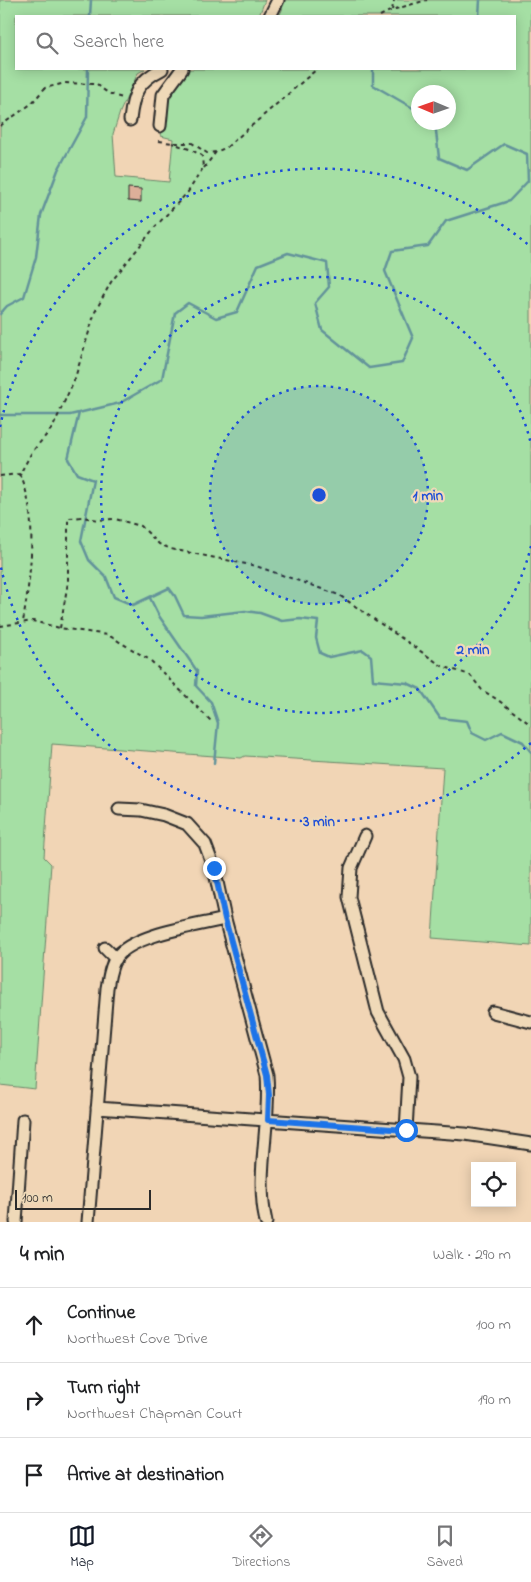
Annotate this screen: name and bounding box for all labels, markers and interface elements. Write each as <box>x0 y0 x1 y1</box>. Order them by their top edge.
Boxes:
search box <box>15 15 516 70</box>
icon: search <box>33 29 61 57</box>
text: Search here <box>73 29 164 56</box>
north arrow <box>411 85 456 130</box>
text: 1 min <box>413 485 444 507</box>
centre of rings <box>310 486 328 504</box>
text: 2 min <box>456 639 490 661</box>
text: 3 min <box>302 811 335 833</box>
route end <box>203 857 226 880</box>
route start <box>395 1119 418 1142</box>
map controls <box>471 1162 516 1207</box>
button: locate <box>471 1162 516 1207</box>
scale bar <box>15 1187 151 1210</box>
text: 100 m <box>22 1188 53 1209</box>
text: 4 min <box>20 1240 64 1270</box>
text: Walk · 290 m <box>433 1243 511 1267</box>
text: Continue <box>67 1300 135 1327</box>
icon: ahead <box>20 1311 48 1339</box>
text: 100 m <box>476 1313 511 1337</box>
text: Northwest Cove Drive <box>67 1327 208 1351</box>
text: Turn right <box>67 1375 140 1402</box>
icon: right <box>20 1386 48 1414</box>
text: 190 m <box>478 1388 511 1412</box>
text: Northwest Chapman Court <box>67 1402 242 1426</box>
icon: arrive <box>20 1461 48 1489</box>
text: Arrive at destination <box>67 1462 224 1489</box>
tab: Map <box>68 1522 96 1573</box>
tab: Directions <box>232 1522 290 1573</box>
tab: Saved <box>426 1522 463 1573</box>

